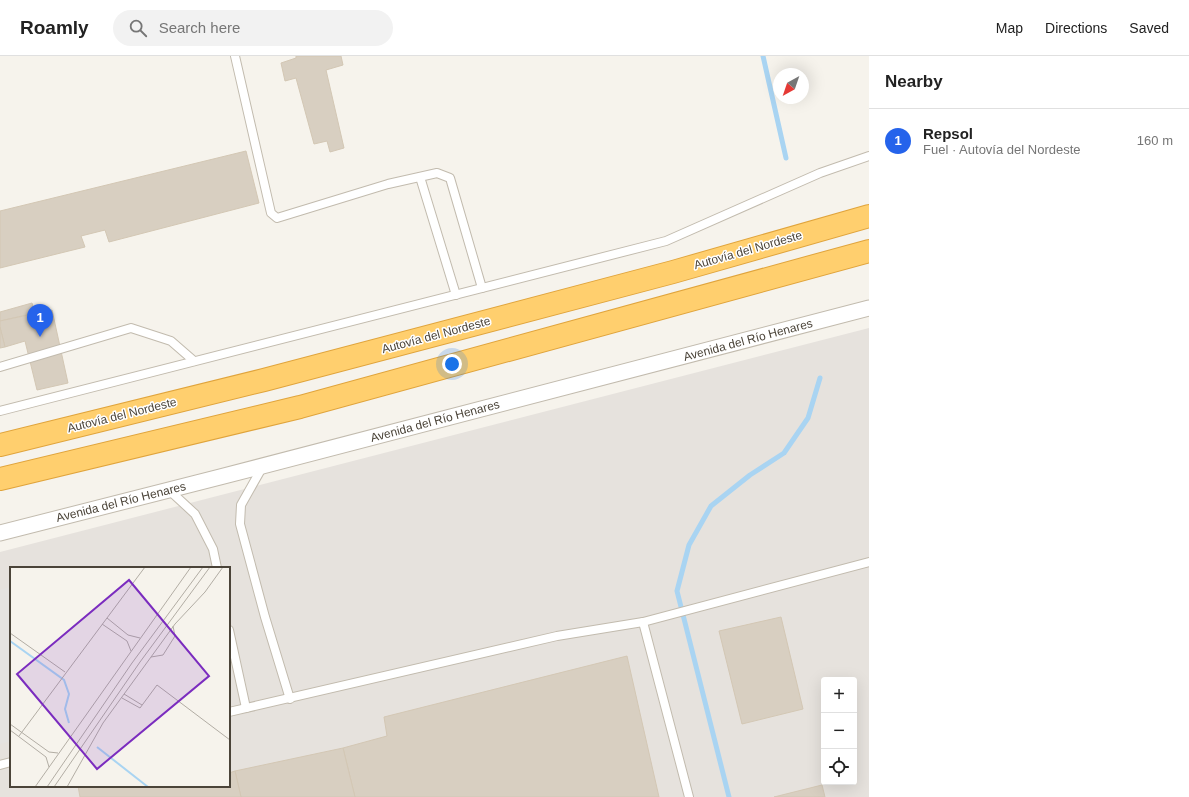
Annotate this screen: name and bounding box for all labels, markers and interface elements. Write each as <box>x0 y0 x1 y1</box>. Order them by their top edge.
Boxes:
search box <box>113 10 393 46</box>
text: Roamly <box>20 17 89 38</box>
icon: search <box>127 17 149 39</box>
text: Search here <box>159 19 240 36</box>
text: Map <box>996 20 1023 36</box>
text: Directions <box>1045 20 1107 36</box>
text: Saved <box>1129 20 1169 36</box>
north arrow <box>773 68 809 104</box>
text: Nearby <box>885 72 943 91</box>
text: Repsol <box>923 125 973 142</box>
text: 1 <box>894 133 902 148</box>
text: 160 m <box>1137 133 1173 148</box>
text: Fuel · Autovía del Nordeste <box>923 142 1081 157</box>
street label: Autovía del Nordeste <box>692 228 804 272</box>
pin: 1 <box>27 304 53 337</box>
street label: Autovía del Nordeste <box>380 314 492 356</box>
street label: Avenida del Río Henares <box>682 316 814 364</box>
your location <box>442 354 462 374</box>
street label: Autovía del Nordeste <box>66 395 178 435</box>
street label: Avenida del Río Henares <box>369 397 501 445</box>
street label: Avenida del Río Henares <box>55 479 187 525</box>
inset map <box>10 567 230 787</box>
map controls <box>821 677 857 785</box>
button: + <box>821 677 857 713</box>
button: − <box>821 713 857 749</box>
button: locate <box>821 749 857 785</box>

